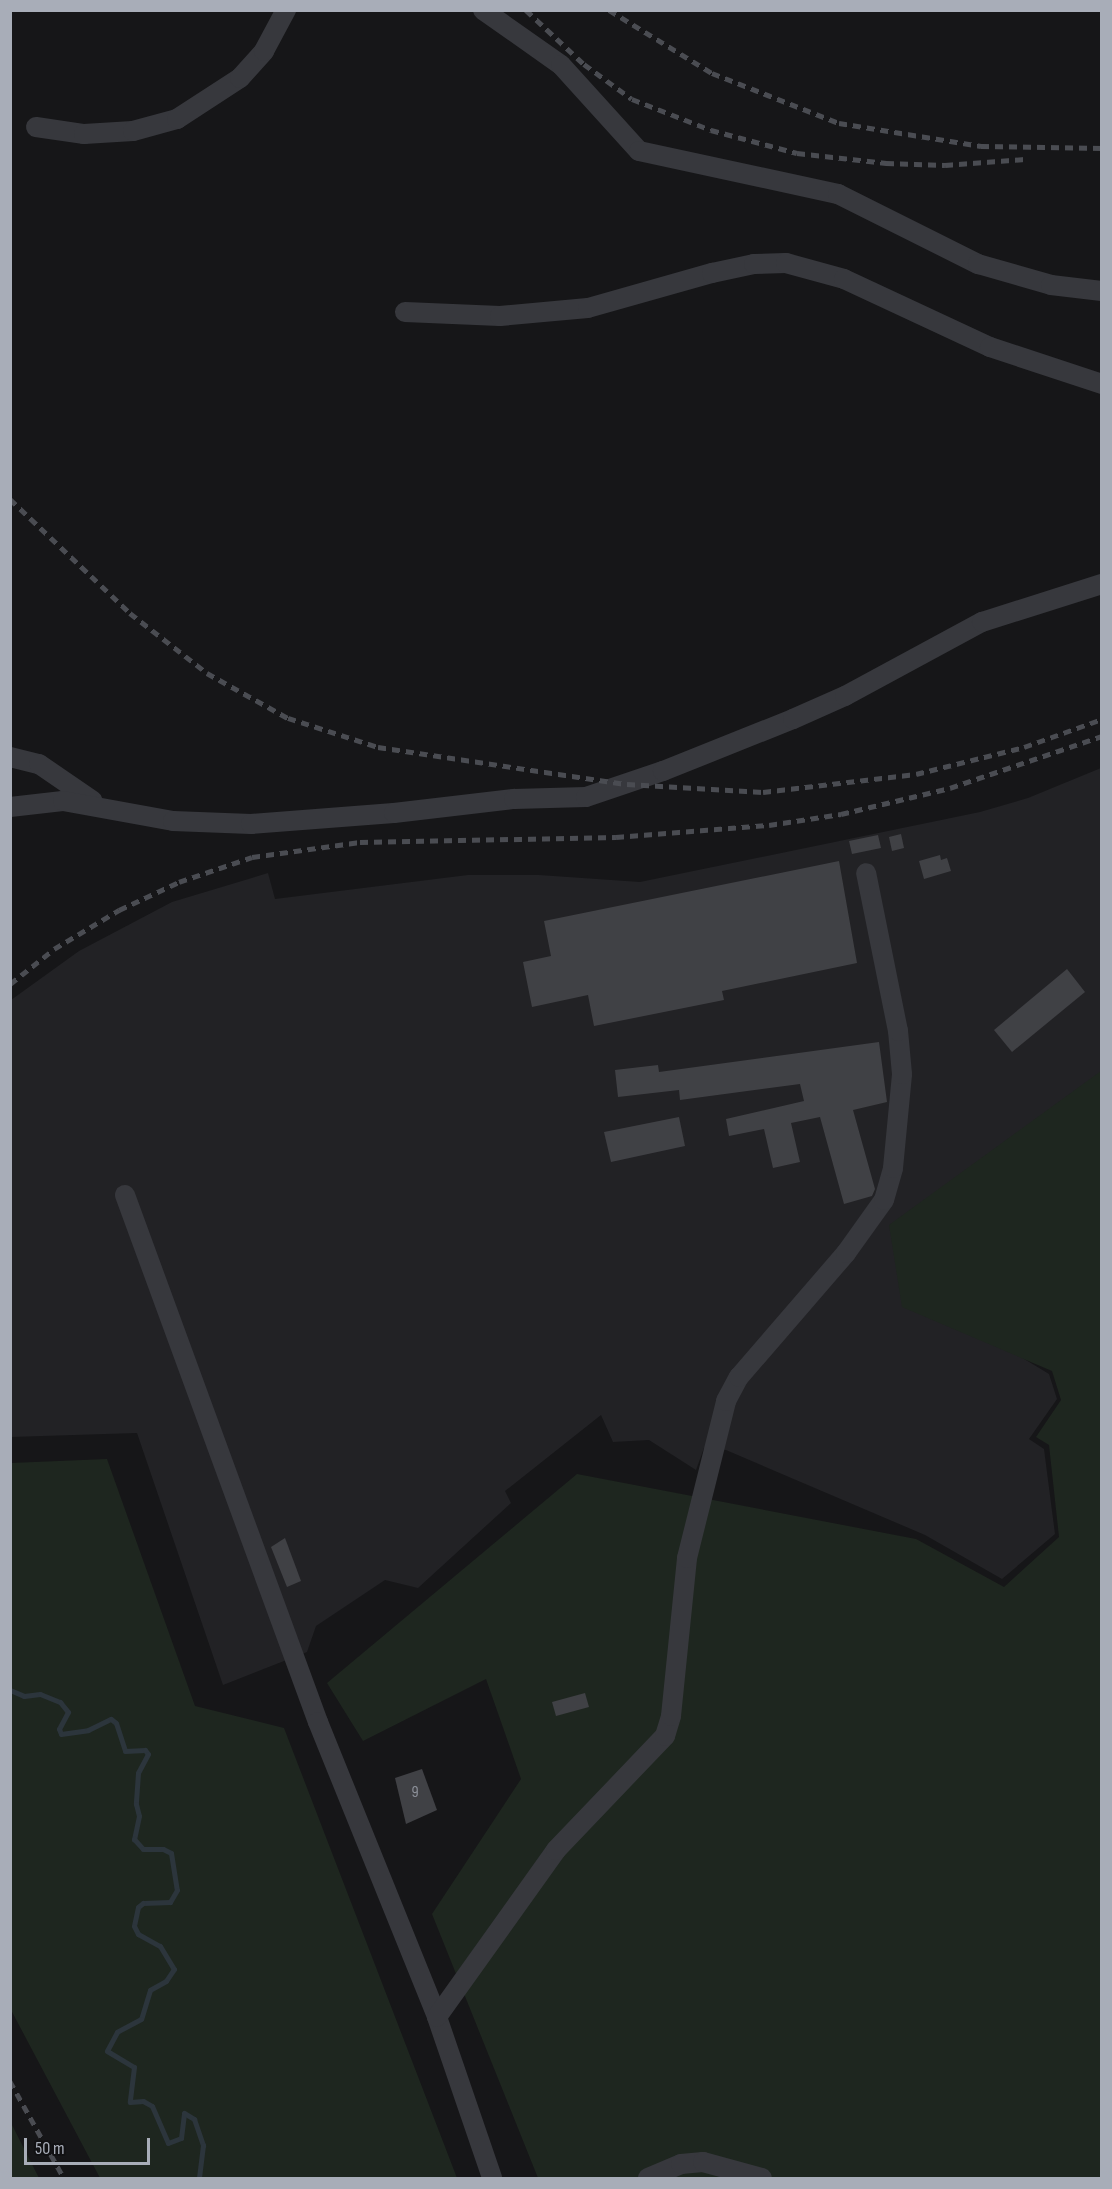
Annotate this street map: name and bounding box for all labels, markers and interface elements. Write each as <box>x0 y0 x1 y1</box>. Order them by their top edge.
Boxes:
house number: 9 <box>411 1783 419 1803</box>
scale bar <box>27 2126 153 2164</box>
text: 50 m <box>35 2138 65 2159</box>

